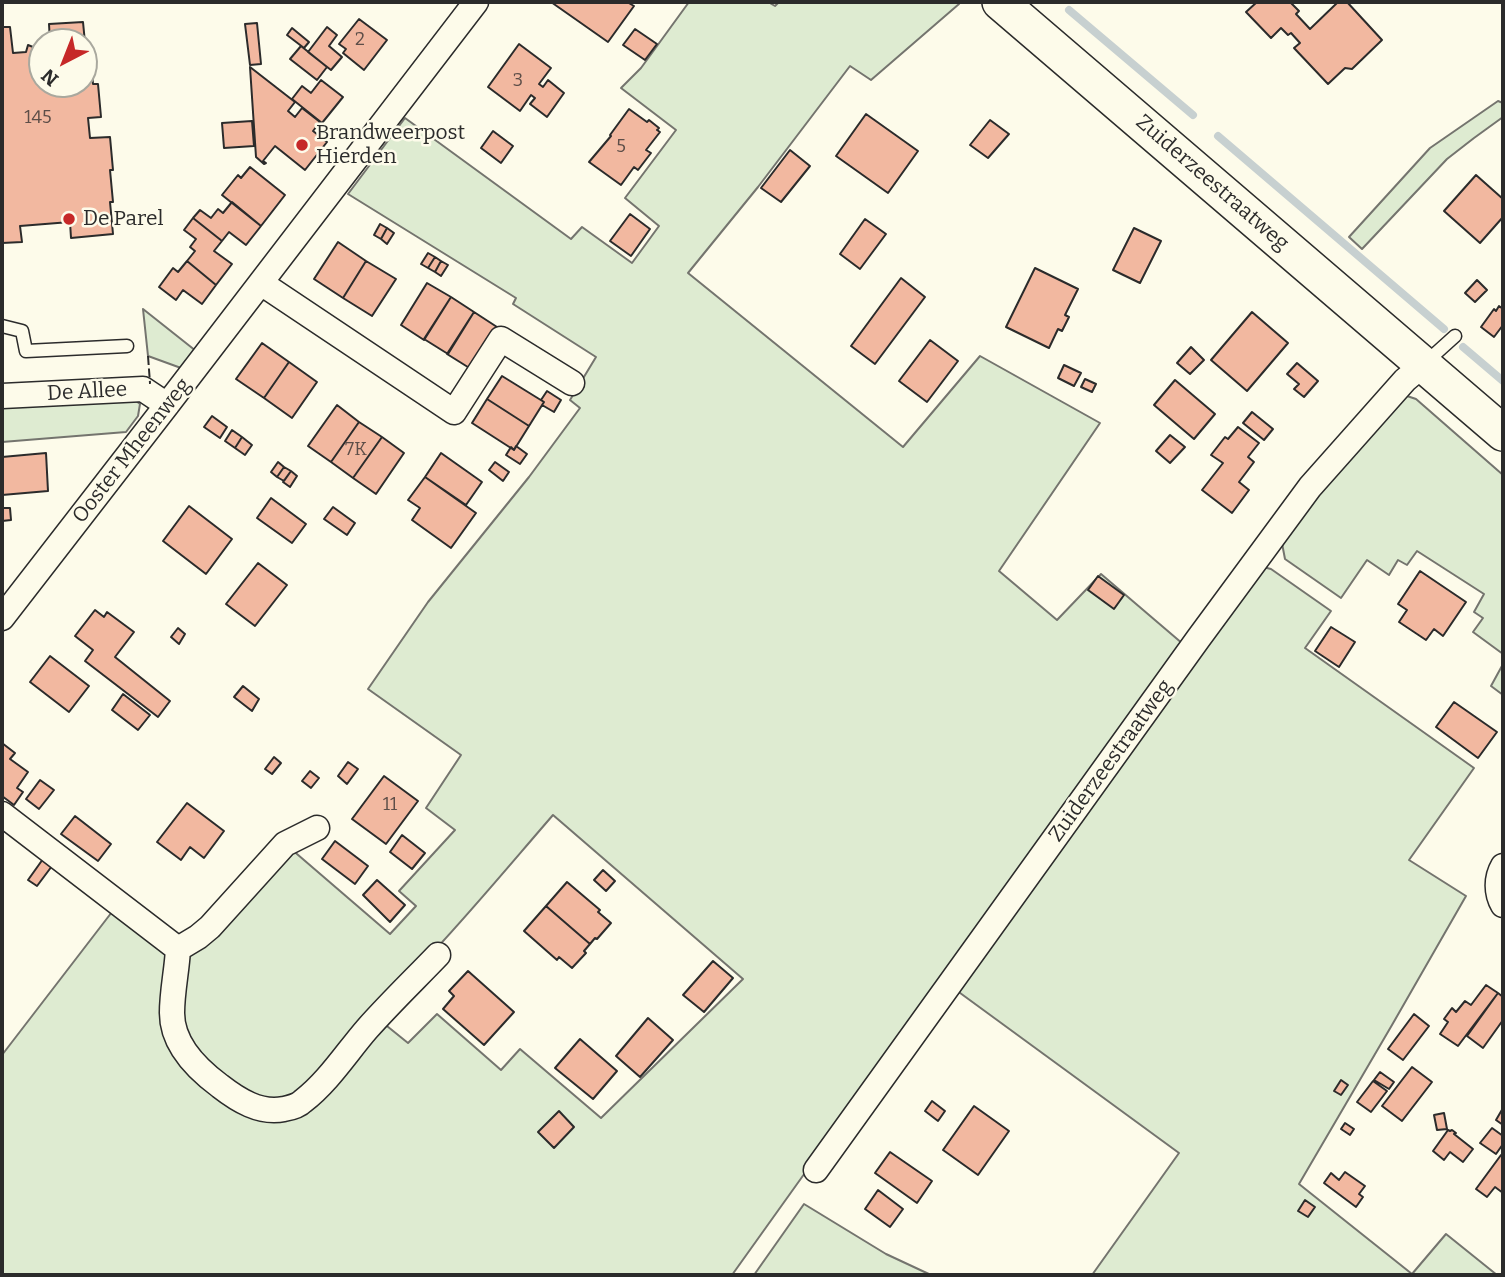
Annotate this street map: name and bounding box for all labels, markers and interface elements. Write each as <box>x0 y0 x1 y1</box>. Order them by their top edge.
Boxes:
north arrow <box>28 28 98 98</box>
house number: 2 <box>355 29 365 51</box>
text: N <box>37 64 63 91</box>
house number: 3 <box>513 70 523 92</box>
house number: 145 <box>24 107 52 129</box>
street label: Zuiderzeestraatweg <box>1130 110 1294 256</box>
place label: Brandweerpost Hierden <box>316 120 465 170</box>
house number: 5 <box>616 136 626 158</box>
marker: Brandweerpost Hierden <box>294 137 310 153</box>
place label: De Parel <box>83 206 163 232</box>
marker: De Parel <box>61 211 77 227</box>
street label: Ooster Mheenweg <box>68 373 196 529</box>
street label: De Allee <box>46 377 128 407</box>
house number: 7K <box>345 439 367 461</box>
street label: Zuiderzeestraatweg <box>1044 675 1178 847</box>
house number: 11 <box>383 794 397 816</box>

